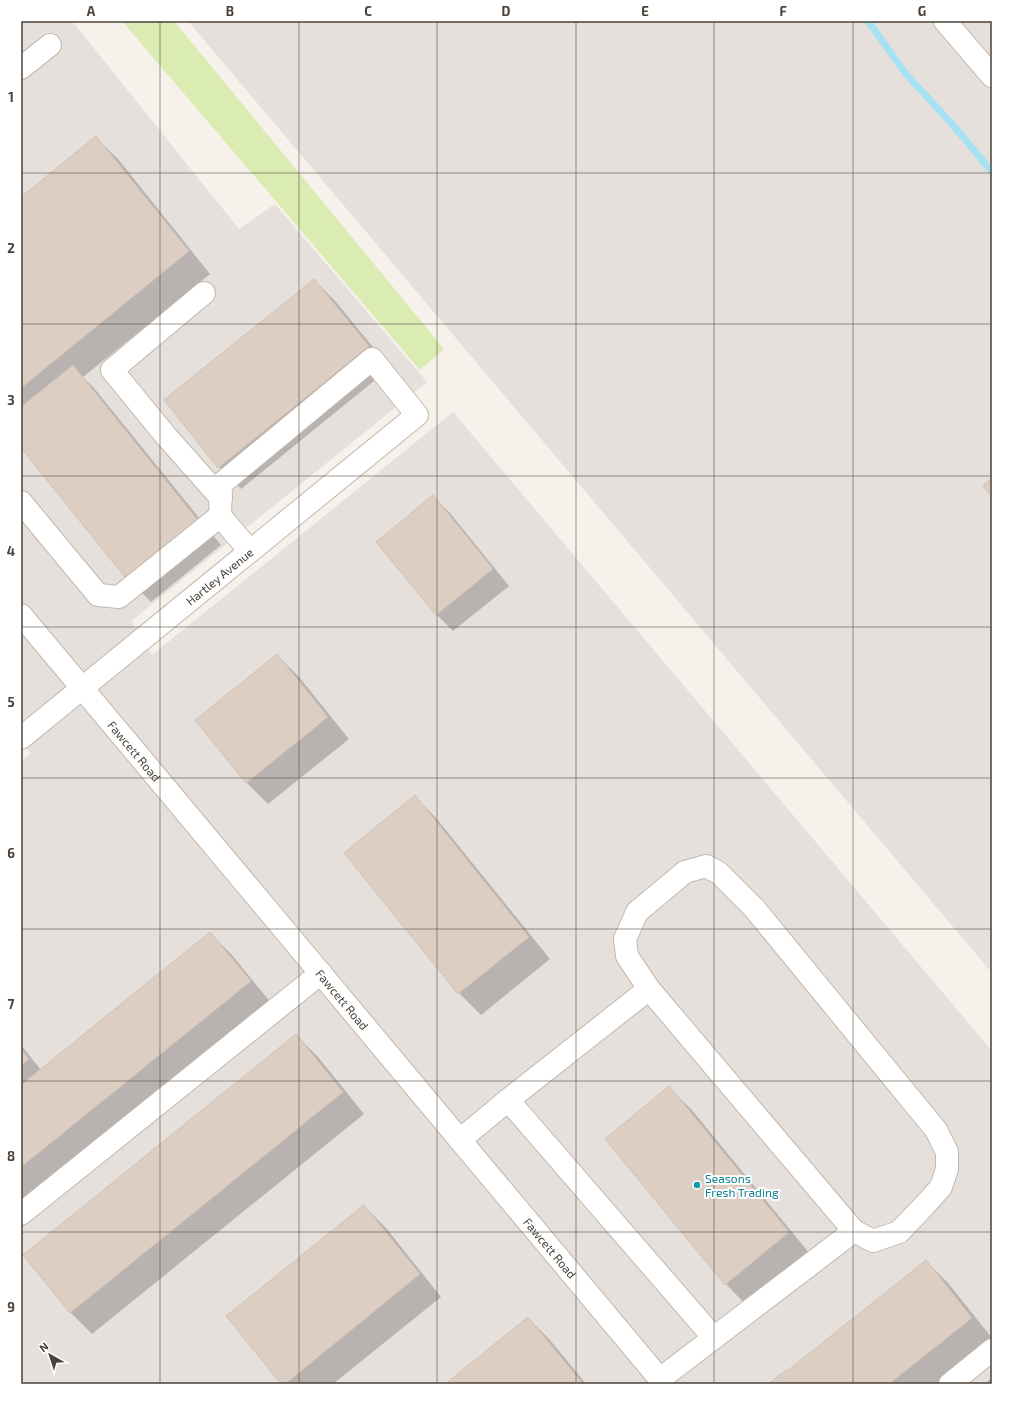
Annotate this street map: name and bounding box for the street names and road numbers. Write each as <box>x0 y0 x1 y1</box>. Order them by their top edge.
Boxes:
street label: Hartley Avenue <box>183 545 256 608</box>
street label: Fawcett Road <box>105 718 164 784</box>
street label: Fawcett Road <box>313 966 372 1032</box>
street label: Fawcett Road <box>521 1215 579 1281</box>

